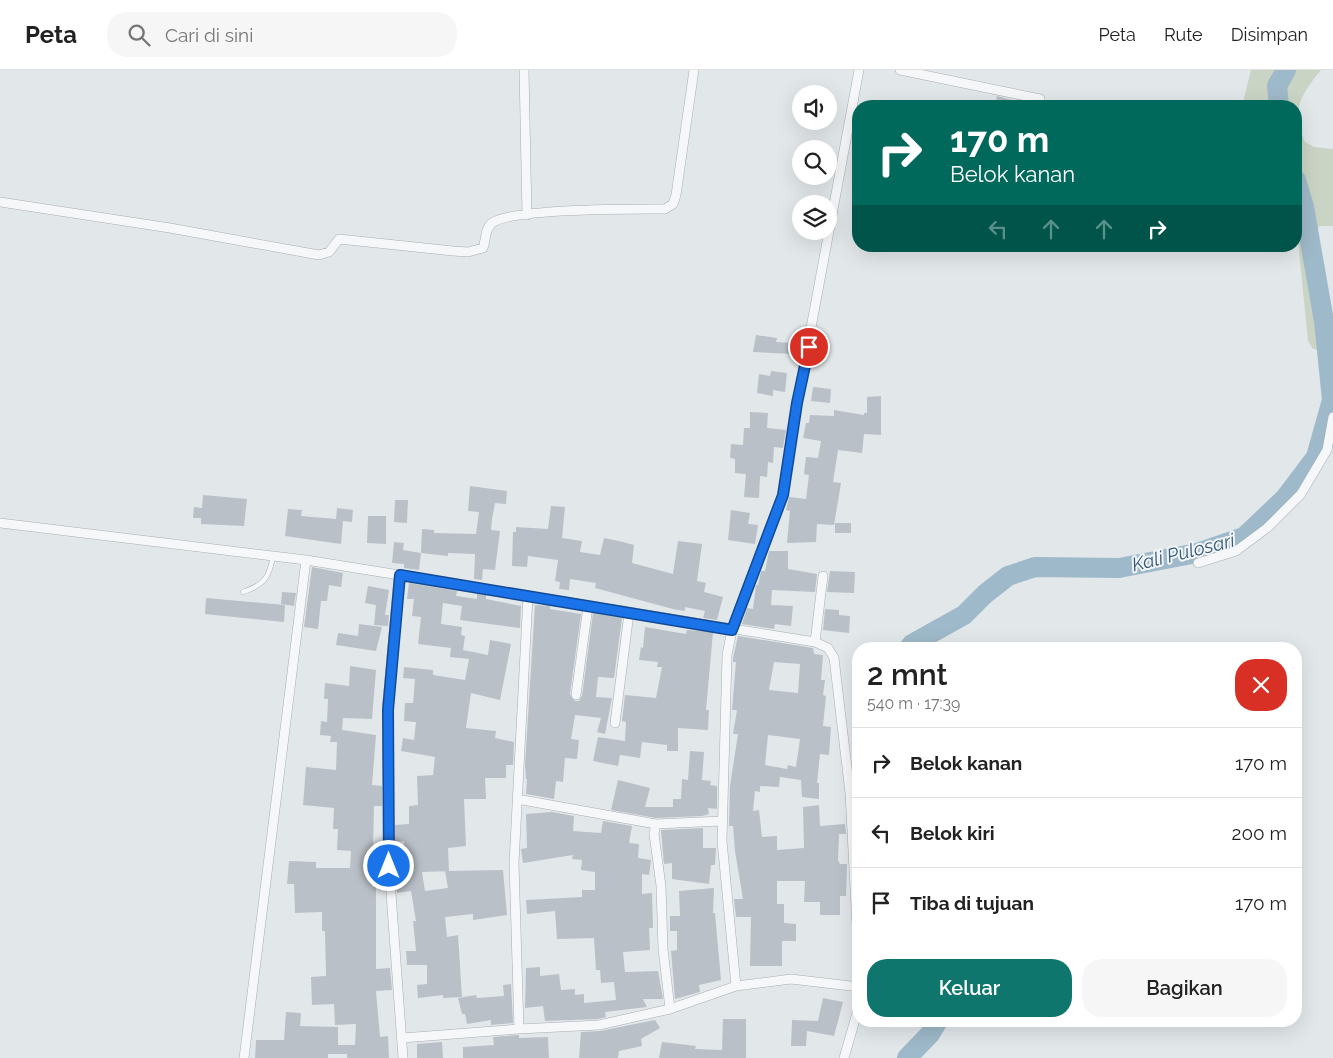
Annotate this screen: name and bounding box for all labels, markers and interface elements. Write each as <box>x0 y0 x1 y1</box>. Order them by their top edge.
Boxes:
search box <box>107 12 457 57</box>
text: Peta <box>25 20 77 49</box>
icon: search <box>125 21 153 49</box>
text: Cari di sini <box>165 24 253 46</box>
text: Peta <box>1099 24 1136 45</box>
text: Rute <box>1164 24 1203 45</box>
text: Disimpan <box>1231 24 1308 45</box>
map controls <box>792 85 837 240</box>
button: sound <box>792 85 837 130</box>
text: 170 m <box>950 119 1049 160</box>
icon: right <box>867 120 932 185</box>
button: search <box>792 140 837 185</box>
text: Belok kanan <box>950 161 1075 187</box>
button: layers <box>792 195 837 240</box>
icon: left <box>984 215 1012 243</box>
icon: ahead <box>1037 215 1065 243</box>
icon: ahead <box>1090 215 1118 243</box>
icon: right <box>1143 215 1171 243</box>
pin <box>788 326 830 368</box>
icon: arrive <box>795 333 823 361</box>
water label: Kali Pulosari <box>1129 528 1238 575</box>
text: 2 mnt <box>867 657 948 692</box>
button: close <box>1235 659 1287 711</box>
text: 540 m · 17:39 <box>867 694 960 713</box>
icon: right <box>867 749 895 777</box>
text: Belok kanan <box>910 752 1022 774</box>
text: 170 m <box>1235 752 1287 774</box>
icon: left <box>867 819 895 847</box>
text: Belok kiri <box>910 822 995 844</box>
text: 200 m <box>1232 822 1287 844</box>
position arrow <box>362 839 414 891</box>
icon: arrive <box>867 889 895 917</box>
text: Tiba di tujuan <box>910 892 1034 914</box>
text: 170 m <box>1235 892 1287 914</box>
button: Keluar <box>867 959 1072 1017</box>
button: Bagikan <box>1082 959 1287 1017</box>

